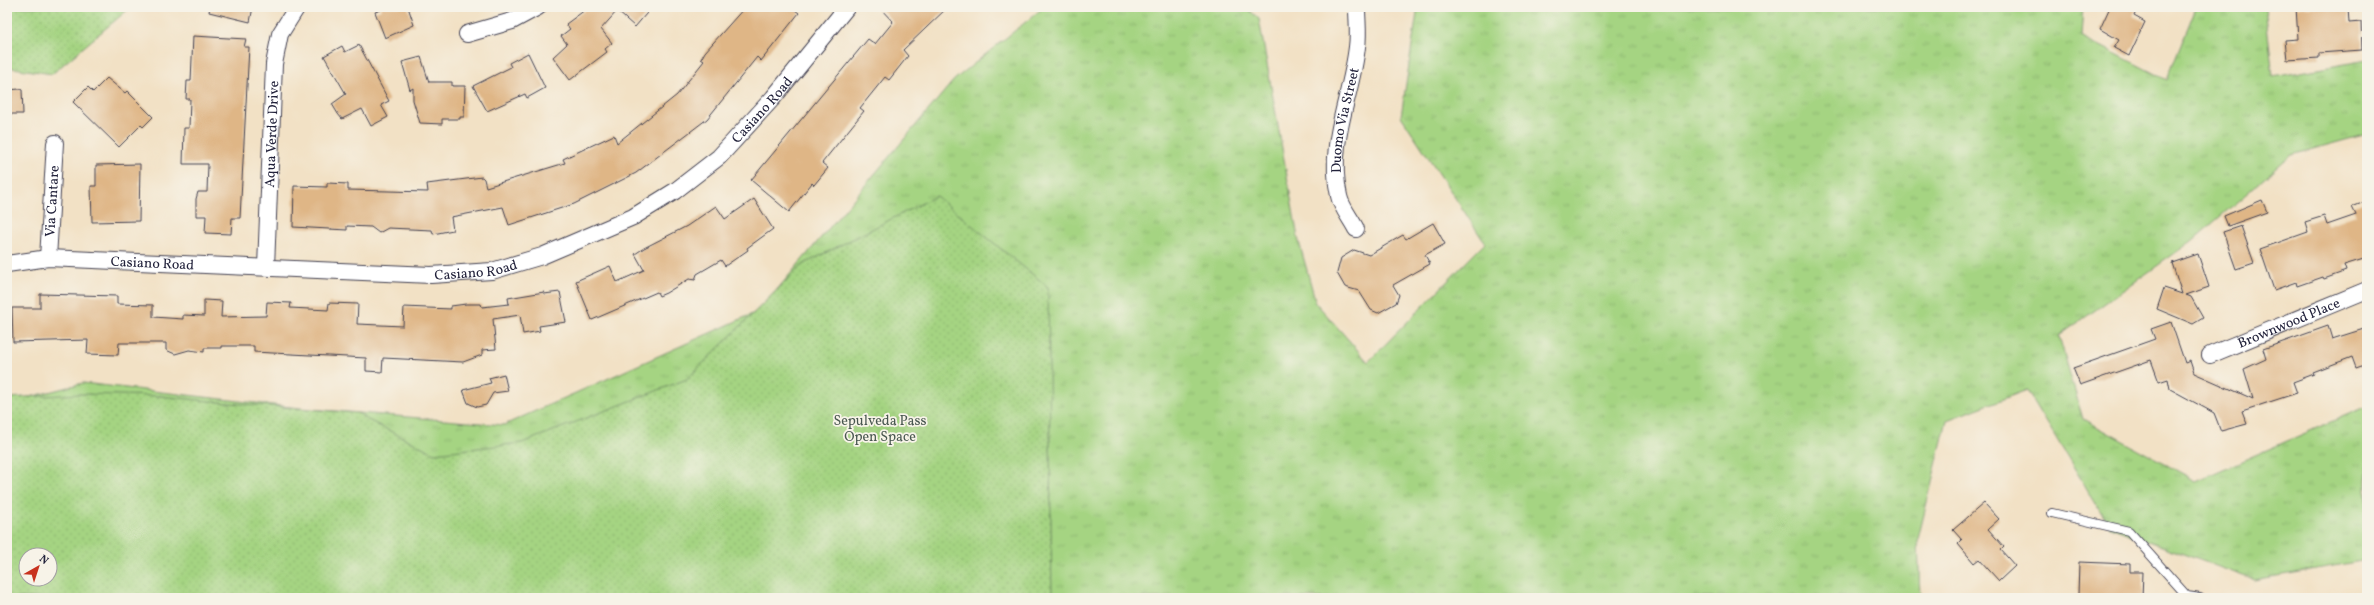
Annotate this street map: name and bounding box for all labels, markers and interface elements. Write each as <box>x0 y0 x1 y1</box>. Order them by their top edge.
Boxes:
street label: Duomo Via Street <box>1328 66 1365 173</box>
street label: Casiano Road <box>728 73 798 148</box>
street label: Aqua Verde Drive <box>261 80 284 188</box>
street label: Via Cantare <box>41 164 65 238</box>
street label: Casiano Road <box>110 253 195 275</box>
street label: Casiano Road <box>434 256 520 286</box>
street label: Brownwood Place <box>2235 294 2343 354</box>
park label: Sepulveda Pass Open Space <box>833 412 927 447</box>
north arrow <box>18 547 58 587</box>
text: N <box>36 552 51 569</box>

